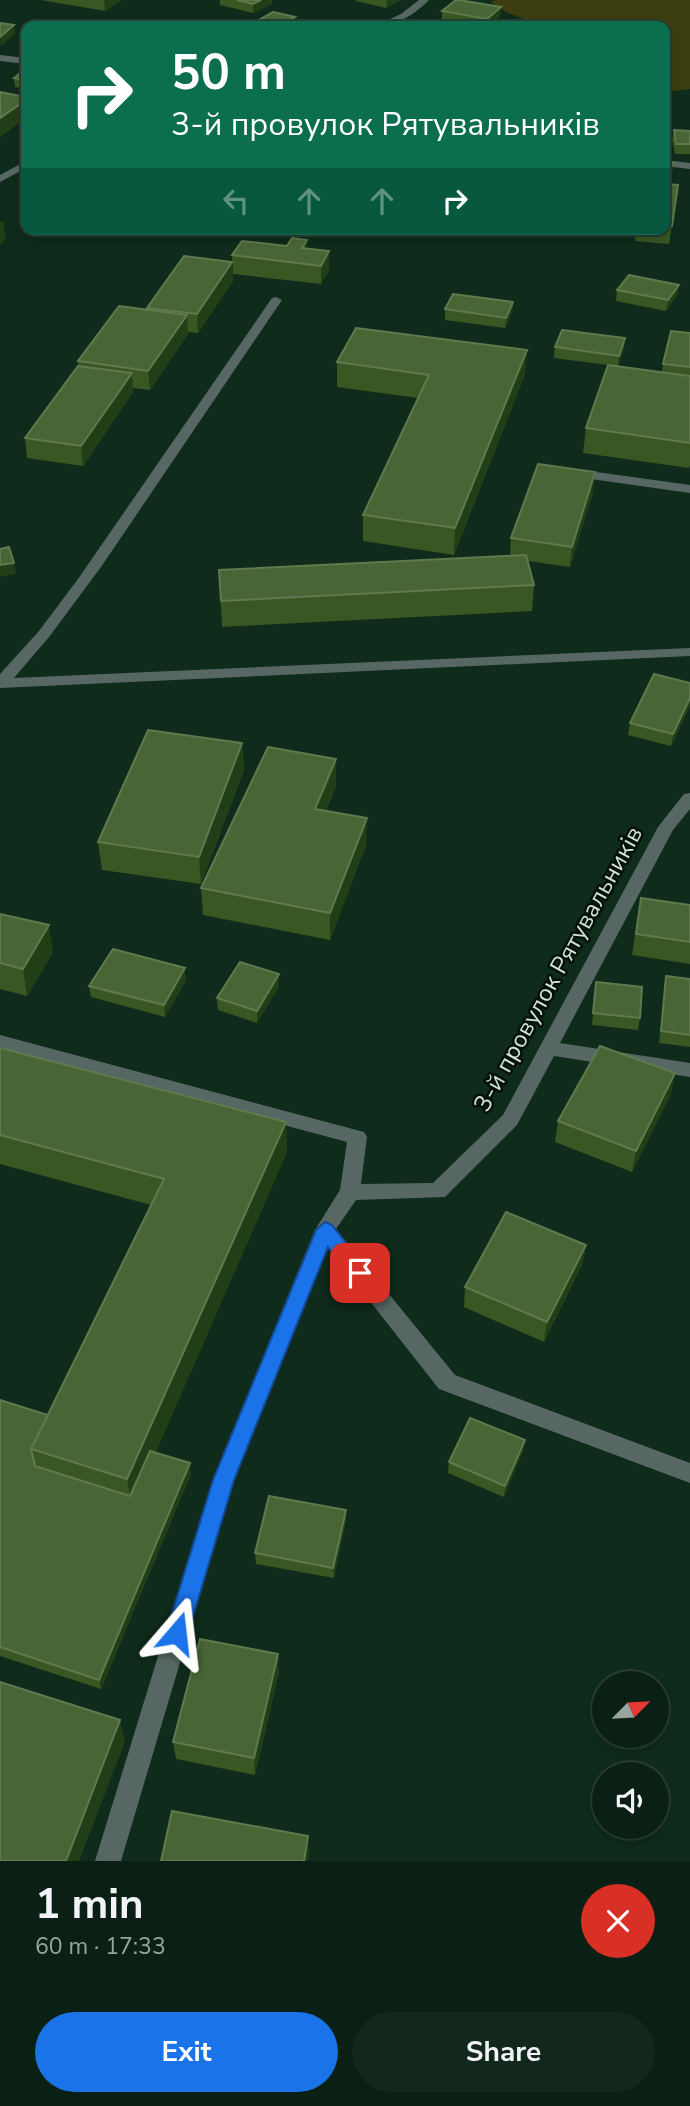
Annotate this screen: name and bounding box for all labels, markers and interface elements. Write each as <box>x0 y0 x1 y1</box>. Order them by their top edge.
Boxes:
text: 50 m <box>171 39 286 106</box>
icon: right <box>56 49 147 140</box>
text: 3-й провулок Рятувальників <box>171 103 600 146</box>
icon: left <box>217 182 255 220</box>
icon: ahead <box>290 182 328 220</box>
icon: ahead <box>363 182 401 220</box>
icon: right <box>436 182 474 220</box>
street label: 3-й провулок Рятувальників <box>466 821 650 1117</box>
pin <box>330 1243 390 1303</box>
icon: arrive <box>341 1254 379 1292</box>
position arrow <box>140 1596 214 1670</box>
north arrow <box>592 1671 668 1748</box>
map controls <box>592 1671 669 1839</box>
button: sound <box>592 1762 669 1839</box>
text: 1 min <box>35 1876 144 1933</box>
button: close <box>581 1884 655 1958</box>
text: 60 m · 17:33 <box>35 1931 166 1962</box>
button: Exit <box>35 2012 338 2092</box>
button: Share <box>352 2012 655 2092</box>

